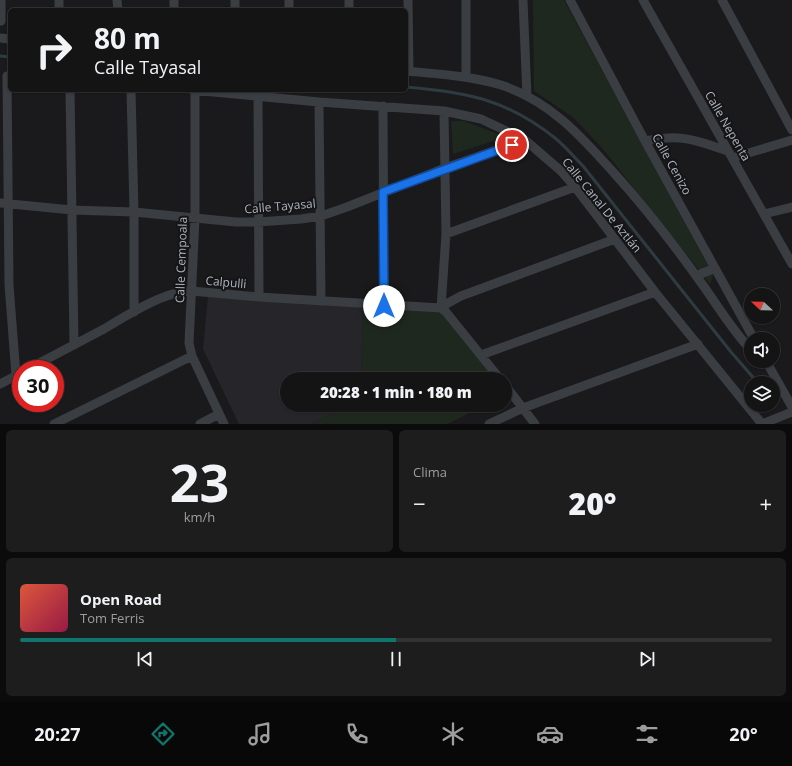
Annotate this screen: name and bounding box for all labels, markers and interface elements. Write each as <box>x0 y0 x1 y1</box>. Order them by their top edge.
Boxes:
text: 80 m <box>94 19 161 57</box>
icon: right <box>28 24 80 76</box>
text: Calle Tayasal <box>94 55 201 79</box>
street label: Calle Nepenta <box>701 88 755 164</box>
pin <box>495 128 529 162</box>
street label: Calle Cenizo <box>648 130 696 198</box>
icon: arrive <box>501 134 523 156</box>
street label: Calle Canal De Aztlán <box>558 154 646 256</box>
street label: Calle Tayasal <box>244 194 316 218</box>
street label: Calle Cempoala <box>171 216 191 304</box>
street label: Calpulli <box>205 272 247 292</box>
position arrow <box>363 285 405 327</box>
north arrow <box>744 288 780 324</box>
map controls <box>744 288 780 412</box>
button: sound <box>744 332 780 368</box>
speed limit sign: 30 <box>12 360 64 412</box>
button: layers <box>744 376 780 412</box>
text: 20:28 · 1 min · 180 m <box>320 382 472 402</box>
text: 23 <box>170 446 229 517</box>
text: Clima <box>413 463 447 481</box>
text: 20° <box>569 483 616 524</box>
text: − <box>413 488 426 518</box>
text: + <box>759 488 772 518</box>
text: km/h <box>184 508 215 526</box>
text: Open Road <box>80 589 162 609</box>
text: Tom Ferris <box>80 609 145 627</box>
icon: previous <box>134 648 156 670</box>
icon: pause <box>385 648 407 670</box>
icon: next <box>636 648 658 670</box>
icon: directions <box>149 720 177 748</box>
icon: music <box>246 720 274 748</box>
icon: phone <box>343 720 371 748</box>
icon: climate <box>439 720 467 748</box>
icon: car <box>536 720 564 748</box>
icon: filters <box>633 720 661 748</box>
text: 20:27 <box>34 722 81 746</box>
text: 20° <box>729 722 758 746</box>

